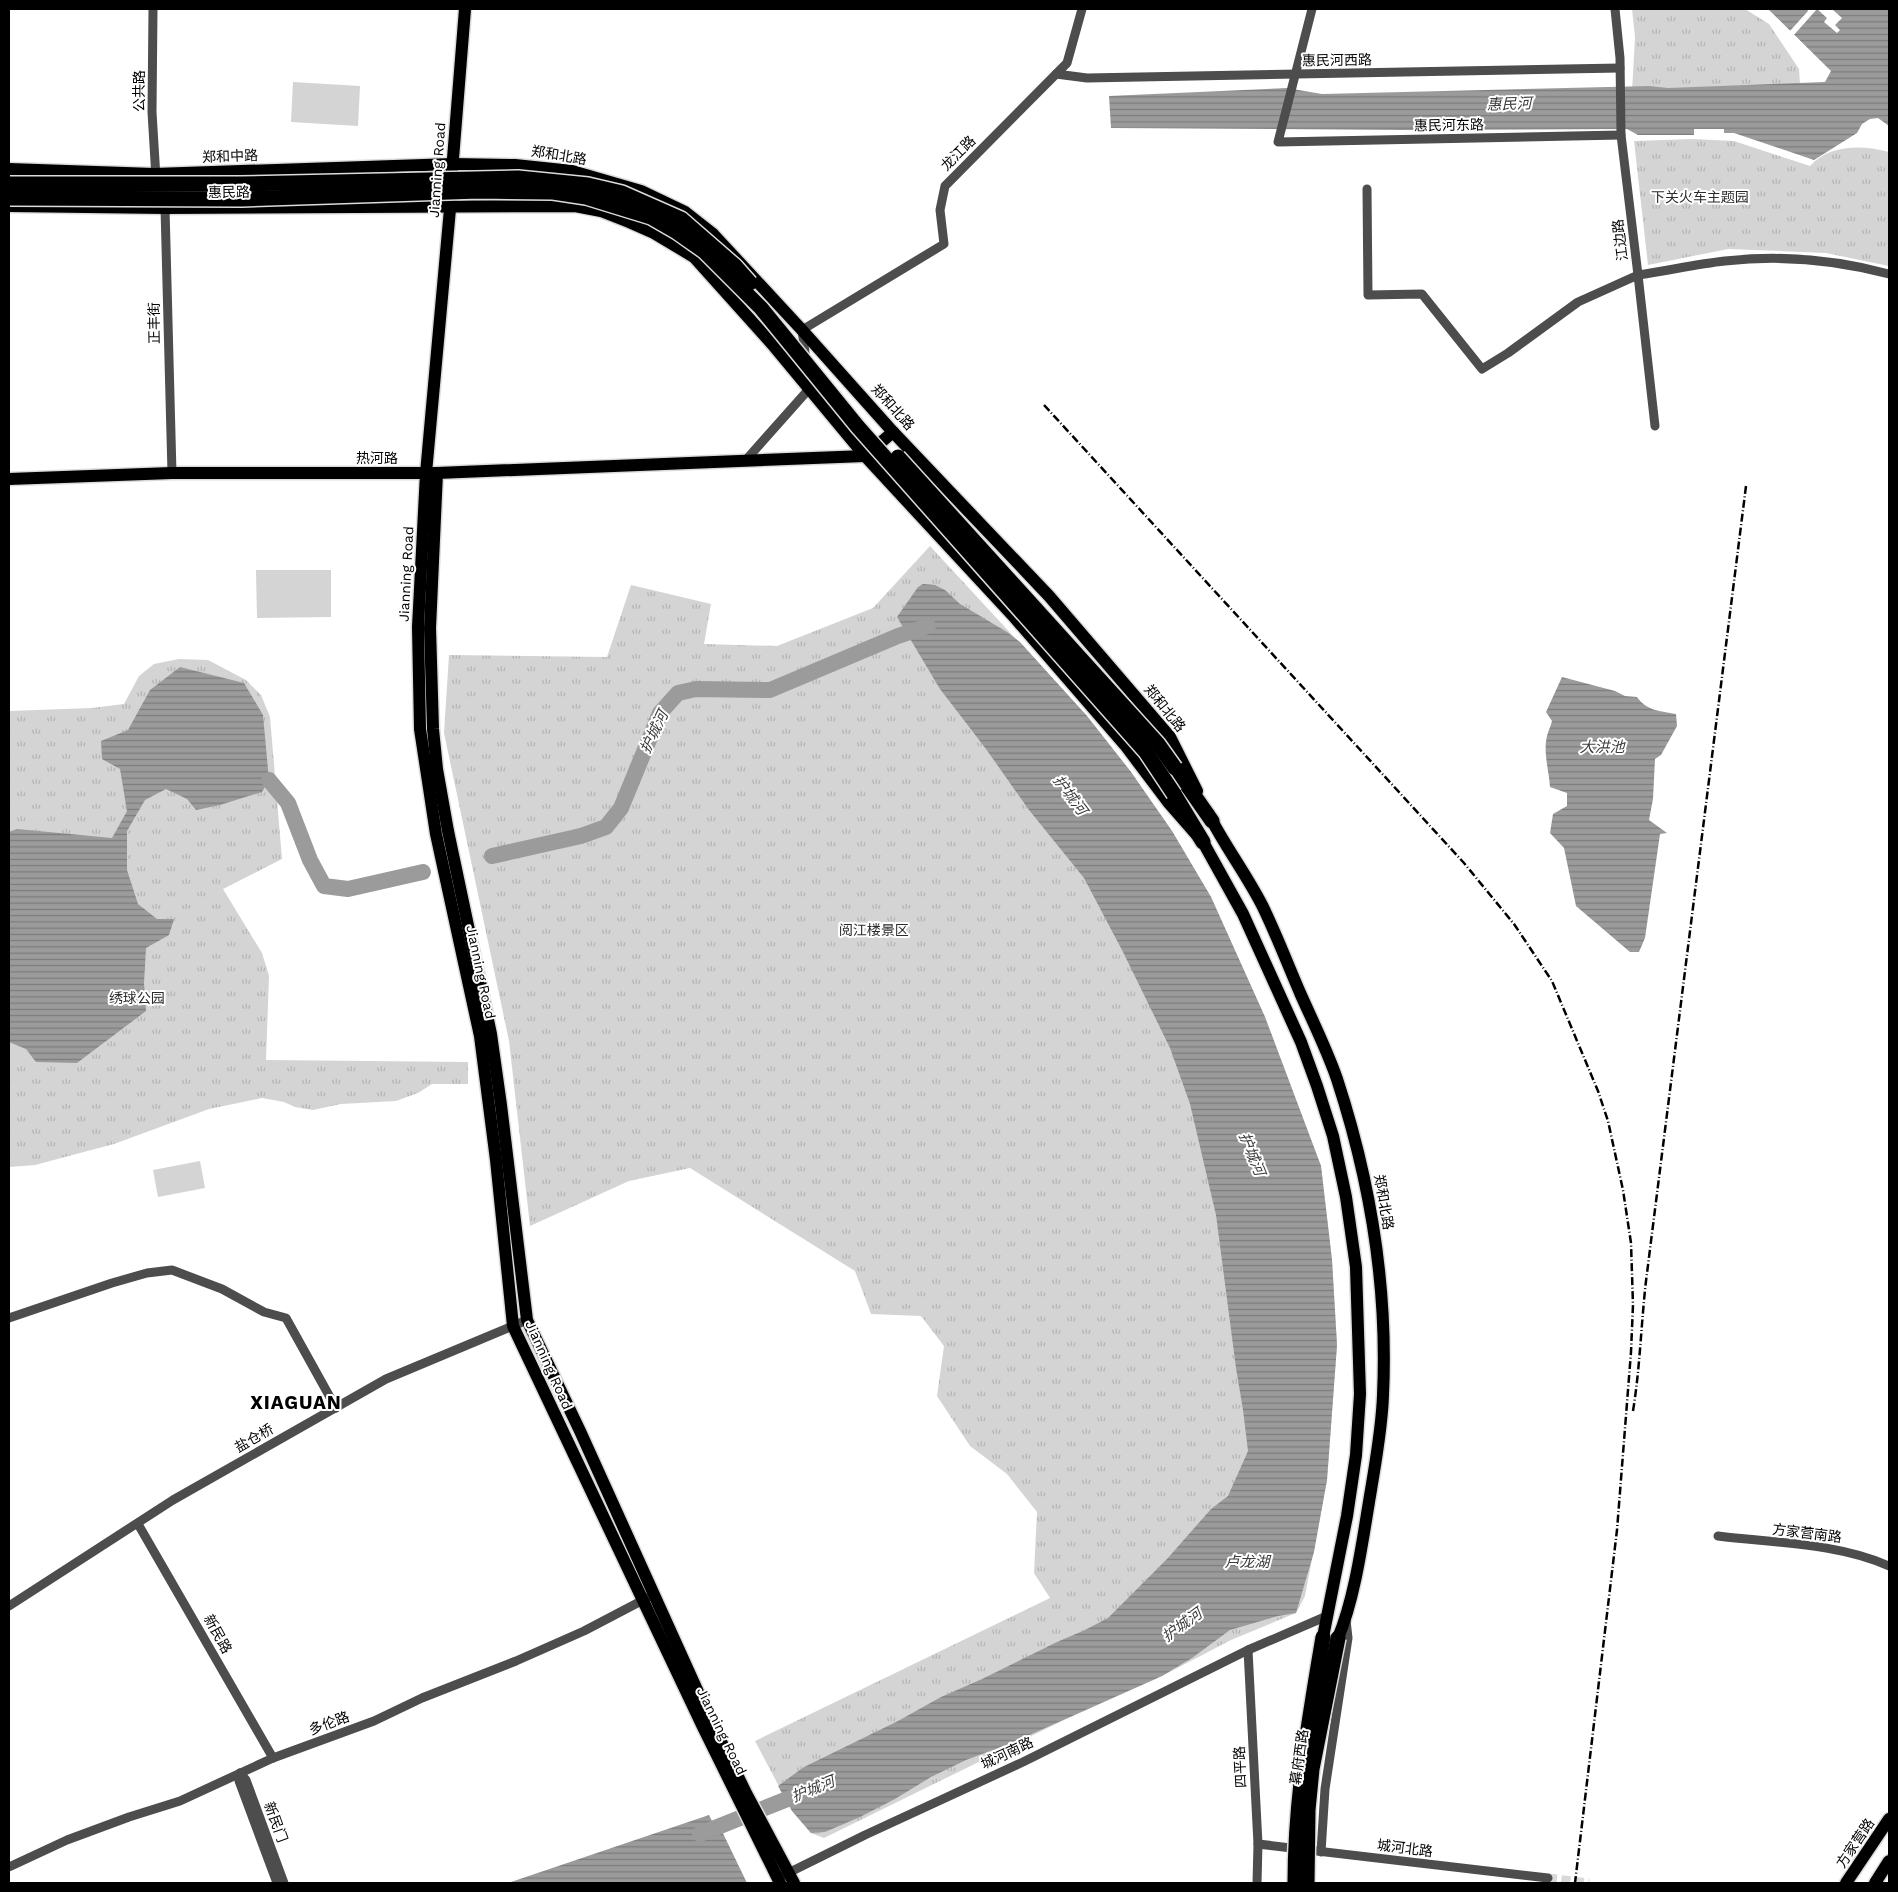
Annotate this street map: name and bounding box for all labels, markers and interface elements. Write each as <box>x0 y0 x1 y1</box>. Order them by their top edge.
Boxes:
street label: 惠民河西路 <box>1302 51 1372 69</box>
street label: 公共路 <box>131 70 147 112</box>
water label: 惠民河 <box>1486 94 1535 114</box>
street label: 惠民河东路 <box>1414 116 1484 134</box>
street label: Jianning Road <box>426 122 448 218</box>
street label: 龙江路 <box>937 132 979 174</box>
street label: 郑和北路 <box>530 143 588 167</box>
street label: 郑和中路 <box>202 147 258 165</box>
street label: 惠民路 <box>208 184 250 200</box>
park label: 下关火车主题园 <box>1651 189 1749 205</box>
street label: 江边路 <box>1610 218 1630 262</box>
street label: 正丰街 <box>146 302 162 344</box>
street label: 郑和北路 <box>868 381 918 433</box>
street label: 热河路 <box>356 450 398 466</box>
street label: Jianning Road <box>396 526 416 622</box>
street label: 郑和北路 <box>1141 681 1189 735</box>
water label: 护城河 <box>636 705 673 756</box>
water label: 大洪池 <box>1579 738 1626 756</box>
water label: 护城河 <box>1049 772 1093 821</box>
park label: 阅江楼景区 <box>839 922 909 938</box>
street label: Jianning Road <box>463 924 499 1020</box>
park label: 绣球公园 <box>109 990 165 1006</box>
water label: 护城河 <box>1235 1130 1270 1181</box>
street label: 郑和北路 <box>1371 1173 1397 1231</box>
street label: Jianning Road <box>522 1318 576 1412</box>
district label: XIAGUAN <box>250 1391 342 1414</box>
street label: 盐仓桥 <box>232 1421 276 1455</box>
street label: 方家营南路 <box>1771 1521 1843 1545</box>
water label: 卢龙湖 <box>1224 1553 1271 1571</box>
water label: 护城河 <box>1159 1603 1208 1646</box>
street label: 新民路 <box>201 1612 235 1656</box>
street label: Jianning Road <box>694 1685 750 1777</box>
street label: 多伦路 <box>307 1708 351 1738</box>
street label: 幕府西路 <box>1287 1728 1311 1786</box>
street label: 城河南路 <box>978 1734 1036 1772</box>
street label: 四平路 <box>1231 1746 1249 1788</box>
water label: 护城河 <box>789 1771 840 1806</box>
street label: 新民门 <box>261 1800 291 1844</box>
street label: 方家营路 <box>1833 1815 1877 1871</box>
street label: 城河北路 <box>1376 1837 1434 1859</box>

